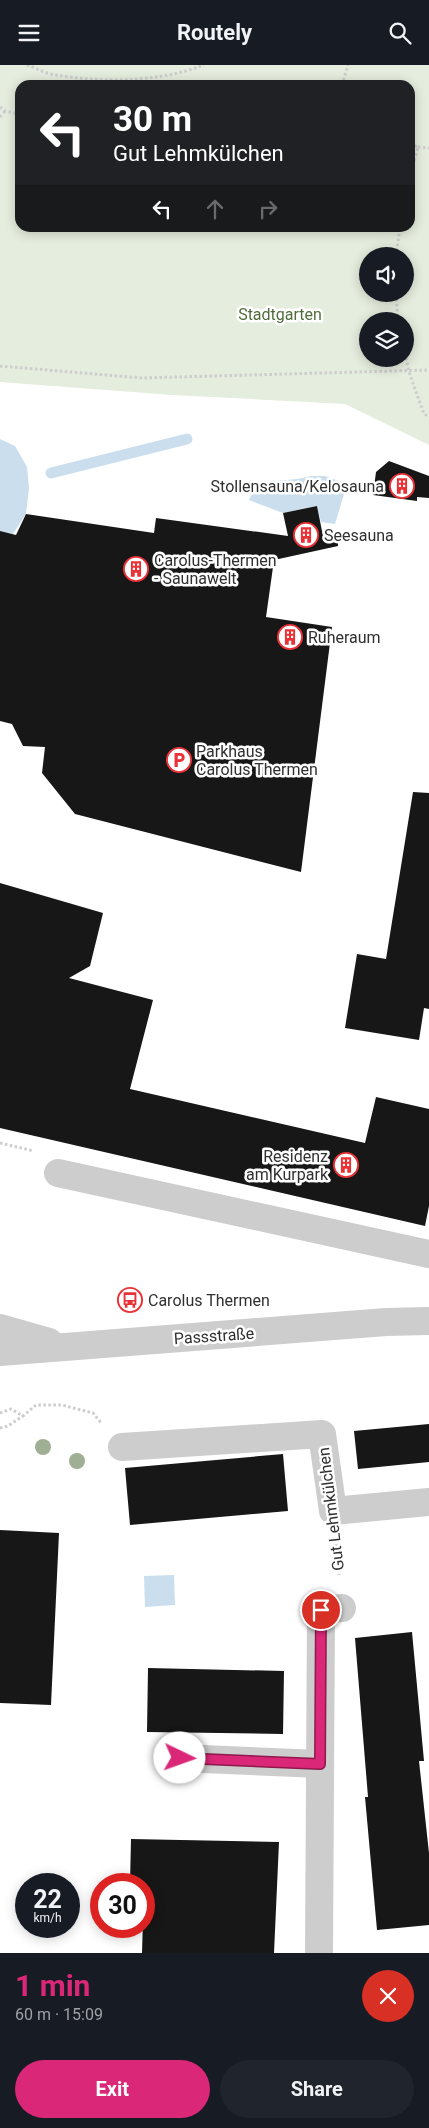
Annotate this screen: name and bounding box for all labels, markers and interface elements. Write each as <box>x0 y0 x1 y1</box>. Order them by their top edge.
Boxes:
icon: menu <box>15 19 43 47</box>
icon: search <box>386 19 414 47</box>
text: Routely <box>177 20 252 45</box>
text: 30 m <box>113 99 192 140</box>
icon: left <box>30 100 95 165</box>
text: Gut Lehmkülchen <box>113 141 284 166</box>
icon: left <box>148 195 176 223</box>
icon: ahead <box>201 195 229 223</box>
icon: right <box>254 195 282 223</box>
map controls <box>359 247 414 367</box>
button: sound <box>359 247 414 302</box>
park label: Stadtgarten <box>238 305 322 324</box>
button: layers <box>359 312 414 367</box>
building icon: Stollensauna/Kelosauna <box>389 473 415 499</box>
place label: Stollensauna/Kelosauna <box>211 477 384 496</box>
building icon: Seesauna <box>293 522 319 548</box>
place label: Seesauna <box>324 526 394 545</box>
place label: Carolus-Thermen - Saunawelt <box>154 551 277 588</box>
building icon: Carolus-Thermen - Saunawelt <box>123 556 149 582</box>
building icon: Ruheraum <box>277 624 303 650</box>
place label: Ruheraum <box>308 628 381 647</box>
place label: Parkhaus Carolus Thermen <box>196 742 318 779</box>
parking icon: Parkhaus Carolus Thermen <box>166 747 192 773</box>
place label: Residenz am Kurpark <box>246 1147 329 1184</box>
building icon: Residenz am Kurpark <box>333 1152 359 1178</box>
bus stop icon: Carolus Thermen <box>117 1287 143 1313</box>
place label: Carolus Thermen <box>148 1291 270 1310</box>
street label: Passstraße <box>173 1324 255 1348</box>
street label: Gut Lehmkülchen <box>314 1446 348 1572</box>
pin <box>300 1589 342 1631</box>
icon: arrive <box>307 1596 335 1624</box>
position arrow <box>153 1731 205 1783</box>
speed limit sign: 30 <box>90 1873 155 1938</box>
text: 22 <box>33 1885 62 1914</box>
text: km/h <box>33 1911 62 1925</box>
text: 1 min <box>15 1968 90 2003</box>
button: close <box>362 1970 414 2022</box>
text: 60 m · 15:09 <box>15 2005 103 2024</box>
button: Exit <box>15 2060 210 2118</box>
button: Share <box>220 2060 414 2118</box>

